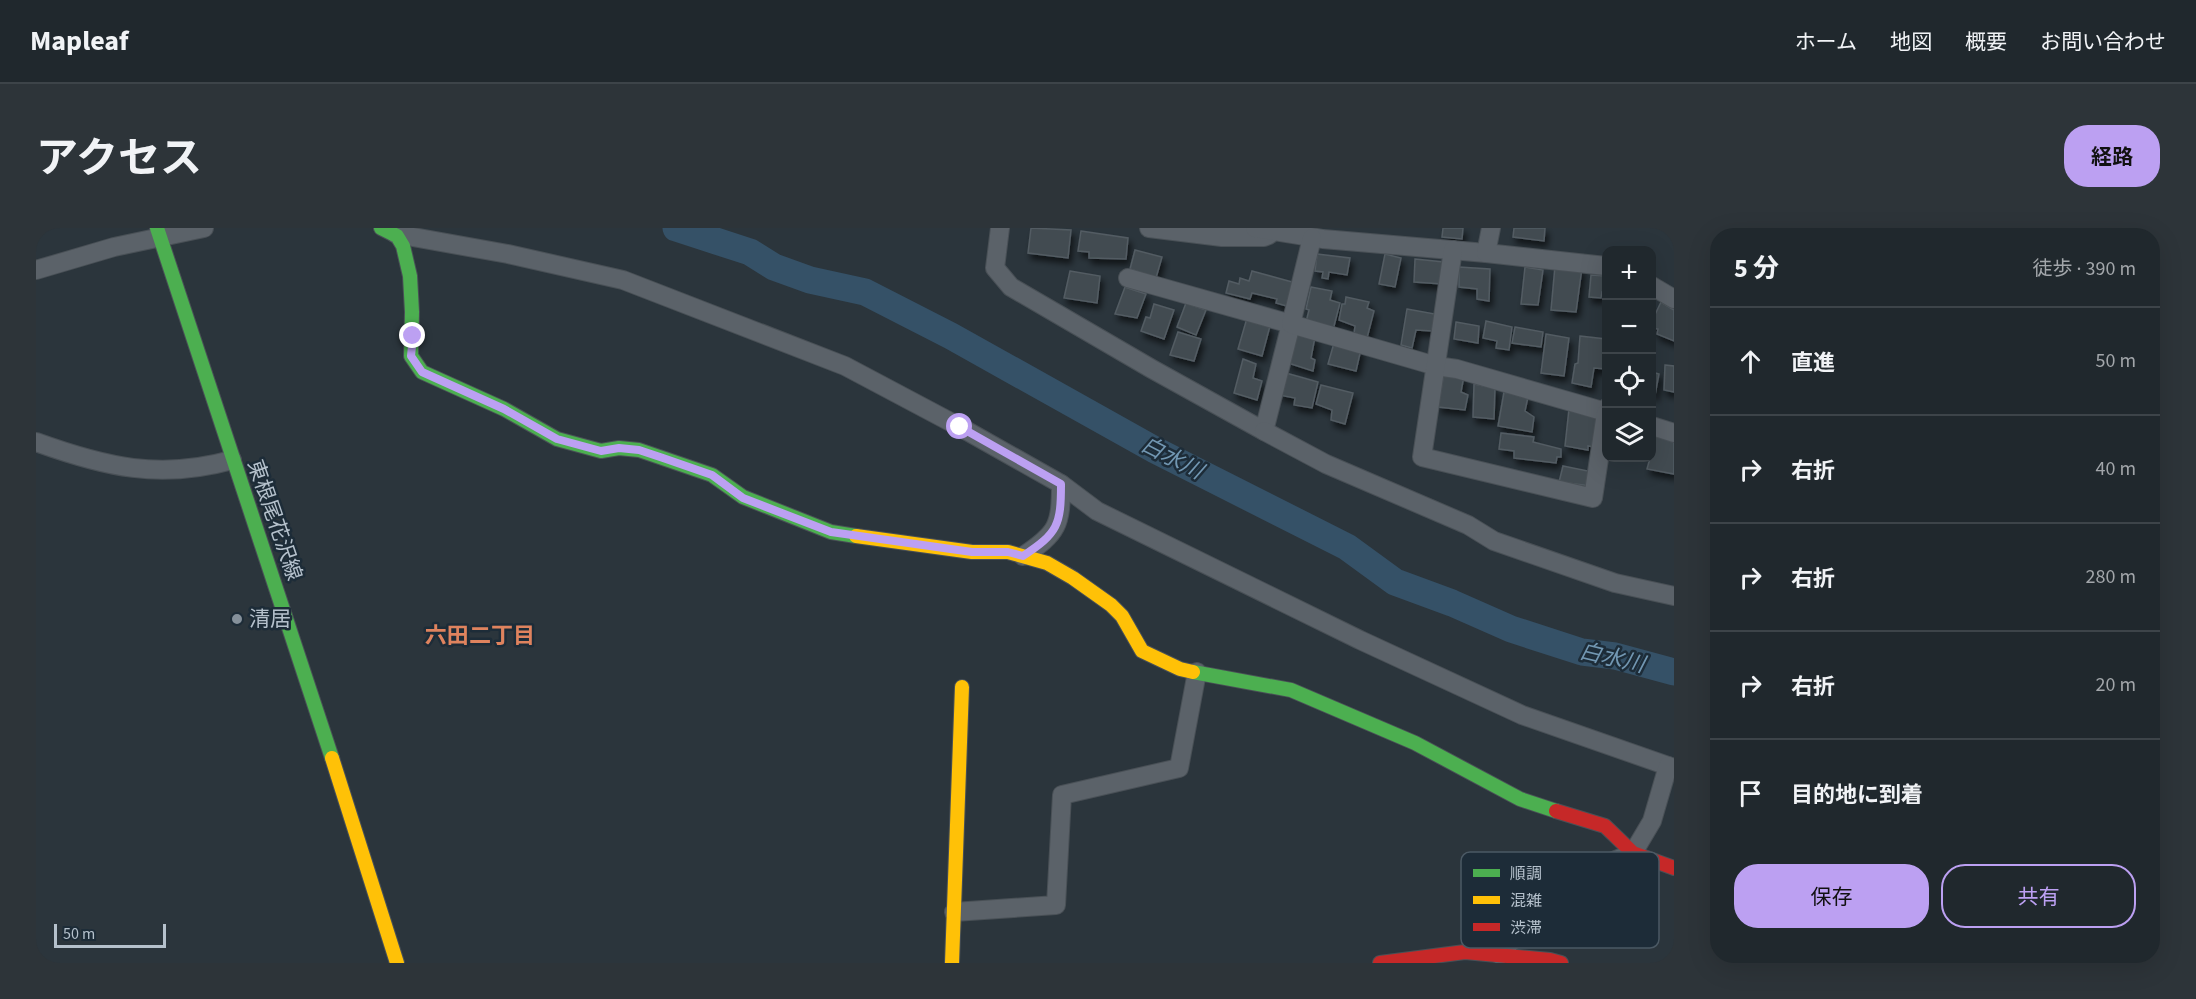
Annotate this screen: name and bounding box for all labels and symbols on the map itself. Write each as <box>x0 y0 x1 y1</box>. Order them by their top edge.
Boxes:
route end <box>399 322 425 348</box>
route start <box>946 413 972 439</box>
water label: 白水川 <box>1135 429 1210 488</box>
street label: 東根尾花沢線 <box>240 456 310 584</box>
place label: 清居 <box>249 604 291 634</box>
marker: 清居 <box>230 612 244 626</box>
district label: 六田二丁目 <box>425 620 535 652</box>
water label: 白水川 <box>1576 635 1650 681</box>
legend <box>1461 852 1659 948</box>
text: 順調 <box>1510 863 1542 885</box>
text: 混雑 <box>1510 890 1542 912</box>
text: 渋滞 <box>1510 917 1542 939</box>
scale bar <box>54 921 166 948</box>

